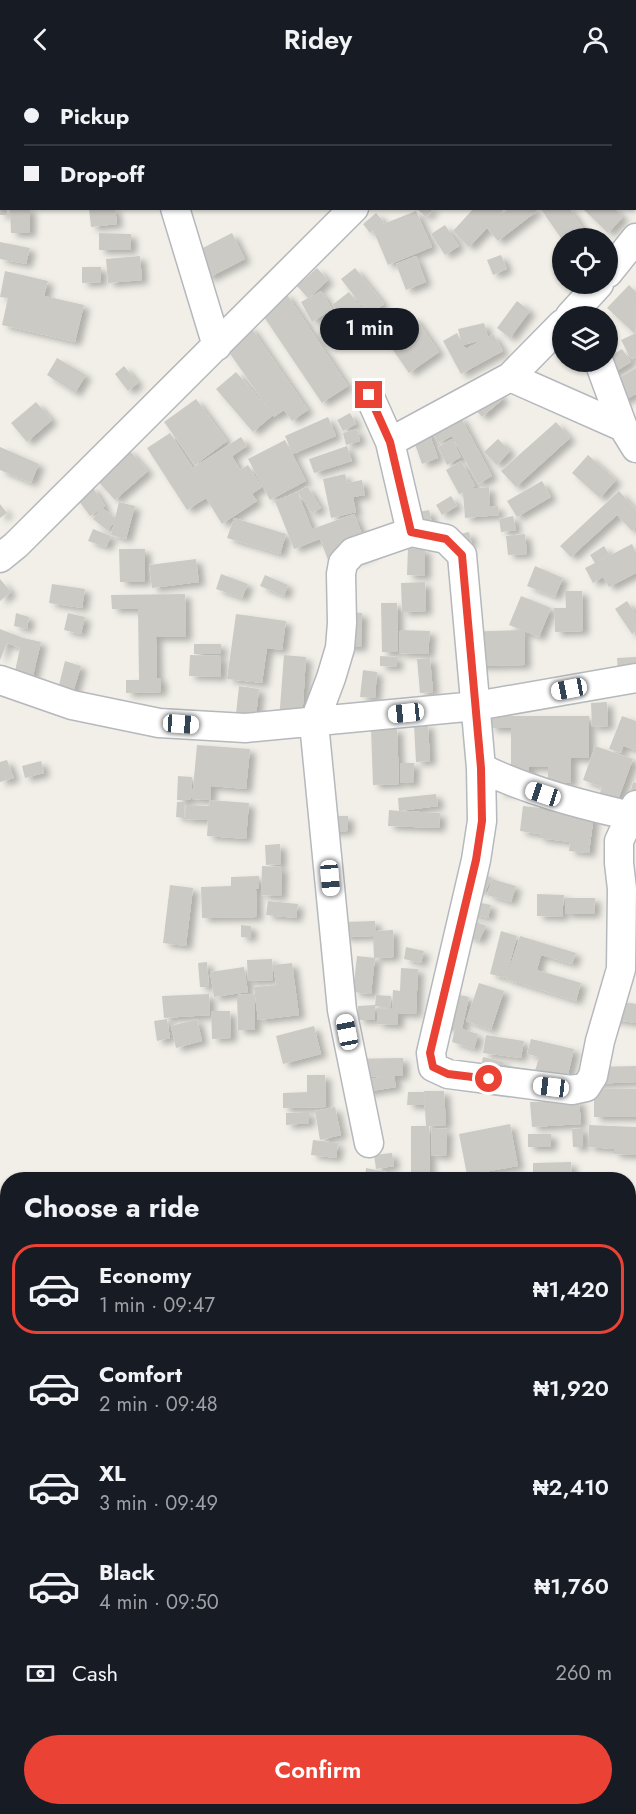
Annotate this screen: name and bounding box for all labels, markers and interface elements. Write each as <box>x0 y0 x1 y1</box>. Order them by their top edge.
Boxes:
text: Ridey <box>284 20 352 59</box>
icon: back <box>24 23 57 56</box>
icon: person <box>579 23 612 56</box>
text: Pickup <box>60 100 129 132</box>
text: Drop-off <box>60 158 144 190</box>
map controls <box>552 228 618 372</box>
button: locate <box>552 228 618 294</box>
button: layers <box>552 306 618 372</box>
callout: 1 min <box>320 308 418 350</box>
text: 1 min <box>345 314 394 343</box>
route end <box>355 381 382 408</box>
car <box>550 677 588 701</box>
car <box>387 702 425 724</box>
car <box>162 714 200 734</box>
car <box>523 780 563 808</box>
car <box>319 859 341 897</box>
car <box>335 1013 359 1051</box>
route start <box>475 1065 502 1092</box>
car <box>532 1076 570 1098</box>
text: Choose a ride <box>24 1188 199 1227</box>
text: Economy <box>99 1259 191 1291</box>
icon: car <box>27 1262 81 1316</box>
text: ₦1,420 <box>533 1273 609 1305</box>
text: 1 min · 09:47 <box>99 1291 215 1320</box>
text: Comfort <box>99 1358 182 1390</box>
icon: car <box>27 1361 81 1415</box>
text: ₦1,920 <box>533 1372 609 1404</box>
text: 2 min · 09:48 <box>99 1390 218 1419</box>
text: XL <box>99 1457 126 1489</box>
icon: car <box>27 1460 81 1514</box>
text: ₦2,410 <box>533 1471 609 1503</box>
text: 3 min · 09:49 <box>99 1489 218 1518</box>
text: Black <box>99 1556 155 1588</box>
icon: car <box>27 1559 81 1613</box>
text: ₦1,760 <box>534 1570 609 1602</box>
text: 4 min · 09:50 <box>99 1588 219 1617</box>
icon: cash <box>24 1657 57 1690</box>
text: Cash <box>72 1657 118 1689</box>
text: 260 m <box>556 1659 612 1688</box>
button: Confirm <box>24 1735 612 1804</box>

